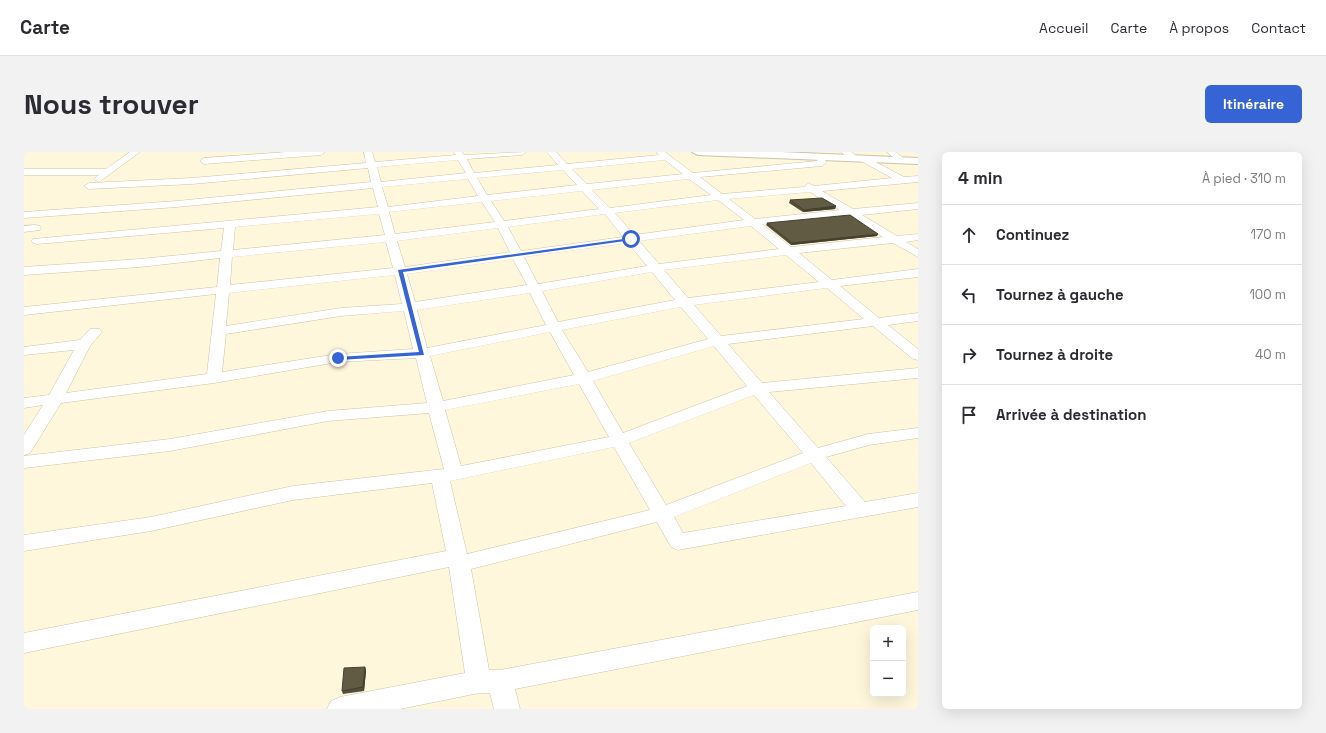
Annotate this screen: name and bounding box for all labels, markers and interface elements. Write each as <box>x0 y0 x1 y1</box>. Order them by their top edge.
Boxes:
text: Carte <box>20 15 70 40</box>
text: Accueil <box>1039 19 1088 37</box>
text: Carte <box>1110 19 1147 37</box>
text: À propos <box>1169 19 1229 37</box>
text: Contact <box>1251 19 1306 37</box>
button: Itinéraire <box>1205 85 1302 123</box>
text: Nous trouver <box>24 86 199 122</box>
text: 4 min <box>958 167 1003 189</box>
text: À pied · 310 m <box>1202 170 1286 187</box>
icon: ahead <box>958 224 980 246</box>
text: Continuez <box>996 225 1069 244</box>
text: 170 m <box>1250 226 1286 243</box>
route start <box>622 230 640 248</box>
icon: left <box>958 284 980 306</box>
text: Tournez à gauche <box>996 285 1124 304</box>
text: 100 m <box>1249 286 1286 303</box>
icon: right <box>958 344 980 366</box>
text: Tournez à droite <box>996 345 1113 364</box>
text: 40 m <box>1255 346 1286 363</box>
route end <box>329 349 347 367</box>
icon: arrive <box>958 404 980 426</box>
text: Arrivée à destination <box>996 405 1146 424</box>
map controls <box>870 625 906 697</box>
button: + <box>870 625 906 661</box>
button: − <box>870 661 906 697</box>

